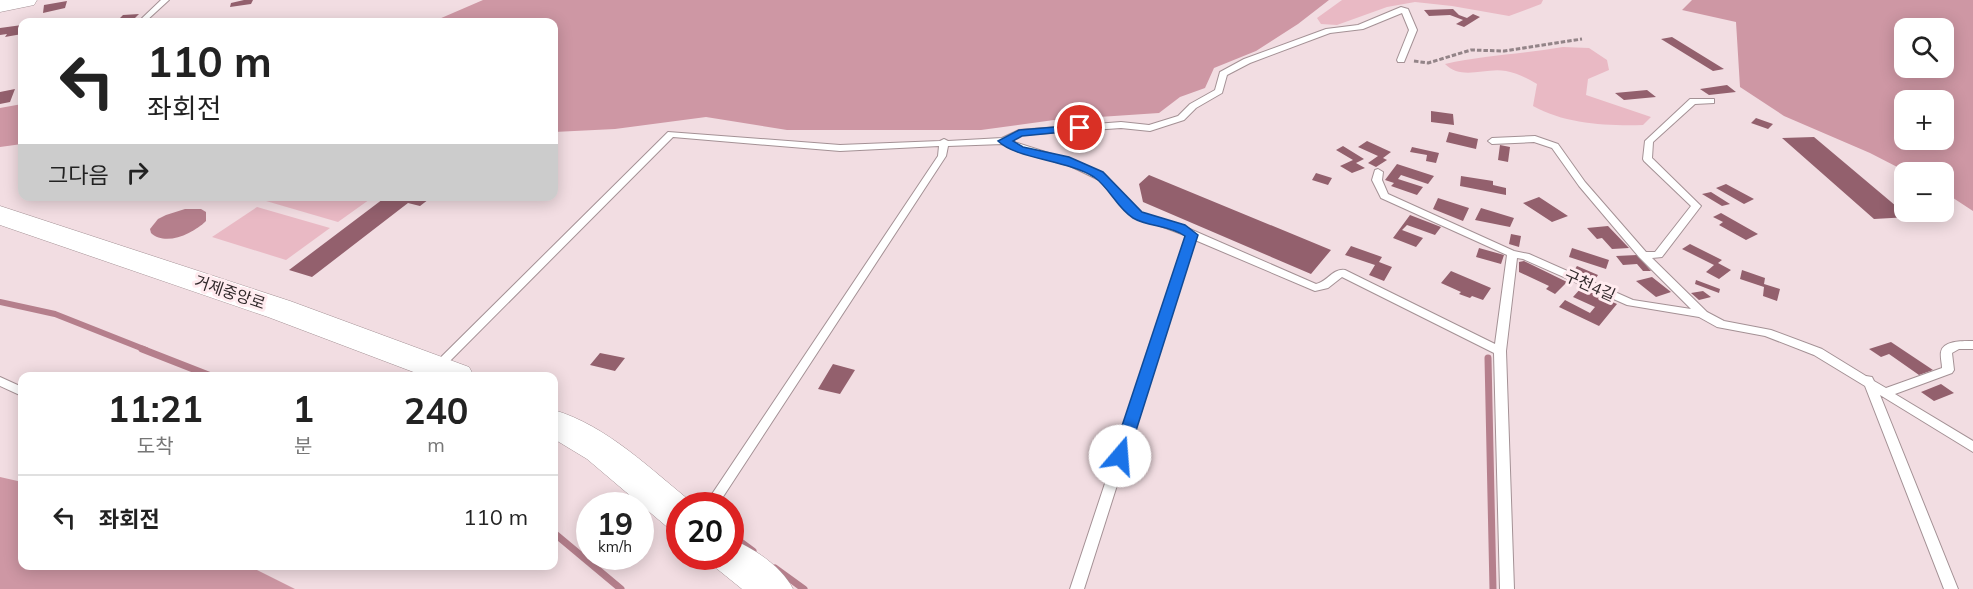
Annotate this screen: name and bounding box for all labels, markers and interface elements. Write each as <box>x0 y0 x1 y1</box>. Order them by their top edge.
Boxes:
map controls <box>1894 18 1954 222</box>
button: search <box>1894 18 1954 78</box>
text: 110 m <box>147 35 272 88</box>
icon: left <box>48 42 126 120</box>
button: + <box>1894 90 1954 150</box>
text: 좌회전 <box>147 91 222 125</box>
pin <box>1054 102 1105 153</box>
icon: arrive <box>1063 111 1096 144</box>
icon: right <box>121 156 154 189</box>
text: 그다음 <box>48 161 109 189</box>
button: − <box>1894 162 1954 222</box>
street label: 구천4길 <box>1561 265 1619 305</box>
street label: 거제중앙로 <box>192 271 268 314</box>
text: 11:21 <box>108 386 203 431</box>
text: 1 <box>292 386 314 431</box>
text: 240 <box>404 388 468 433</box>
position arrow <box>1088 424 1152 488</box>
text: m <box>427 432 445 457</box>
text: 도착 <box>137 433 174 458</box>
text: 분 <box>294 433 312 458</box>
speed limit sign: 20 <box>666 492 744 570</box>
icon: left <box>48 501 81 534</box>
text: 110 m <box>463 503 528 531</box>
text: 좌회전 <box>99 505 160 533</box>
text: 19 <box>597 505 633 543</box>
text: km/h <box>598 537 632 556</box>

